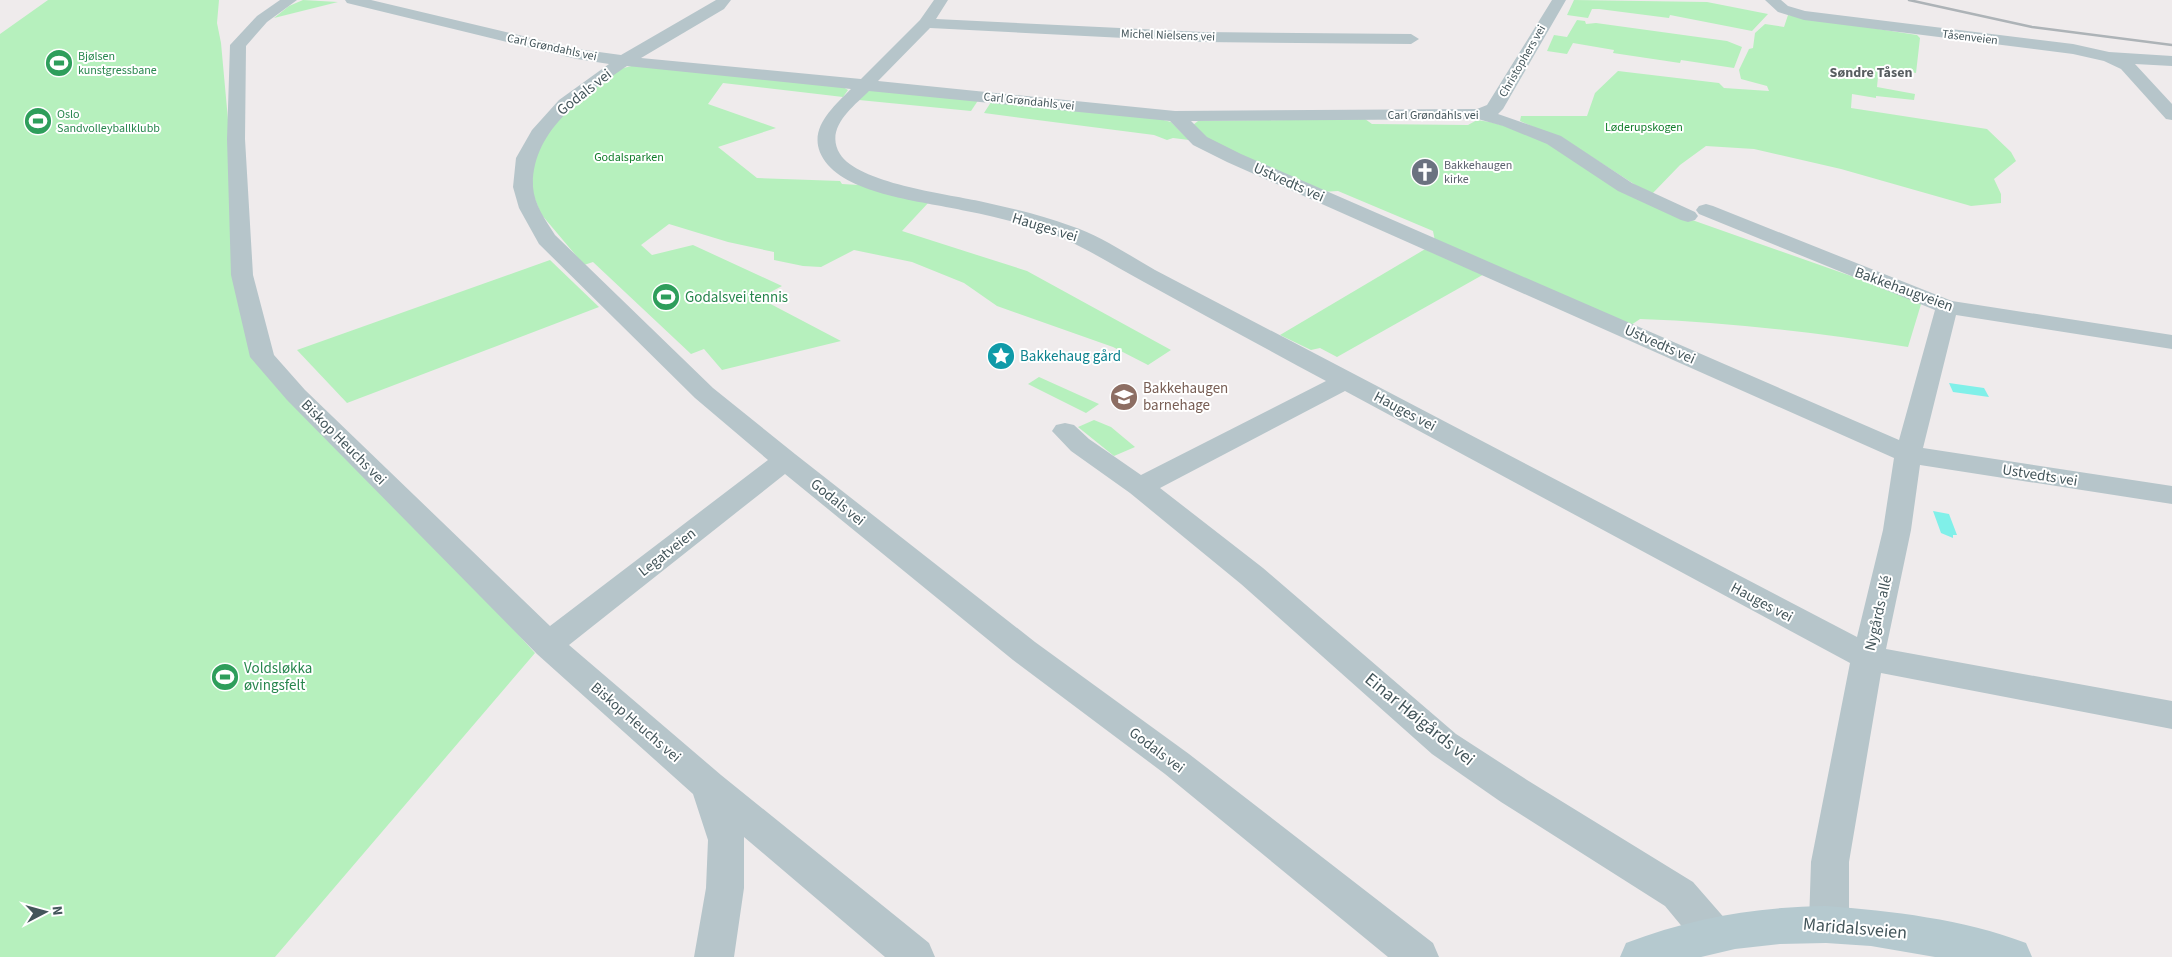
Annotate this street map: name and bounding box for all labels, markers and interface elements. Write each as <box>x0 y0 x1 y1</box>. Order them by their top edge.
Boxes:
street label: Christophers vei <box>1495 22 1550 101</box>
street label: Michel Nielsens vei <box>1121 25 1215 46</box>
street label: Tåsenveien <box>1941 26 1999 49</box>
street label: Carl Grøndahls vei <box>506 30 598 65</box>
sports icon: Bjølsen kunstgressbane <box>44 48 74 78</box>
place label: Bjølsen kunstgressbane <box>78 48 157 79</box>
district label: Søndre Tåsen <box>1830 63 1912 83</box>
street label: Godals vei <box>552 64 616 121</box>
street label: Carl Grøndahls vei <box>983 88 1075 115</box>
sports icon: Oslo Sandvolleyballklubb <box>23 106 53 136</box>
place label: Oslo Sandvolleyballklubb <box>57 106 160 137</box>
street label: Carl Grøndahls vei <box>1387 107 1479 124</box>
park label: Løderupskogen <box>1605 119 1683 136</box>
park label: Godalsparken <box>594 149 664 166</box>
street label: Ustvedts vei <box>1250 157 1328 207</box>
church icon: Bakkehaugen kirke <box>1410 157 1440 187</box>
place label: Bakkehaugen kirke <box>1444 157 1512 188</box>
street label: Hauges vei <box>1009 208 1080 247</box>
street label: Bakkehaugveien <box>1852 262 1956 317</box>
sports icon: Godalsvei tennis <box>651 282 681 312</box>
place label: Godalsvei tennis <box>685 287 788 308</box>
street label: Ustvedts vei <box>1621 319 1699 369</box>
place icon: Bakkehaug gård <box>986 341 1016 371</box>
place label: Bakkehaug gård <box>1020 346 1121 367</box>
place label: Bakkehaugen barnehage <box>1143 378 1228 416</box>
school or university icon: Bakkehaugen barnehage <box>1109 382 1139 412</box>
street label: Hauges vei <box>1370 386 1440 437</box>
street label: Biskop Heuchs vei <box>296 395 391 490</box>
street label: Ustvedts vei <box>2001 459 2079 492</box>
street label: Godals vei <box>806 474 869 531</box>
street label: Legatveien <box>634 523 701 582</box>
street label: Nygårds allé <box>1860 573 1897 653</box>
street label: Hauges vei <box>1727 577 1797 628</box>
place label: Voldsløkka øvingsfelt <box>244 658 312 696</box>
sports icon: Voldsløkka øvingsfelt <box>210 662 240 692</box>
street label: Einar Høigårds vei <box>1359 667 1480 772</box>
street label: Biskop Heuchs vei <box>586 677 685 767</box>
street label: Godals vei <box>1125 723 1189 778</box>
north arrow <box>20 887 70 937</box>
text: N <box>47 905 67 916</box>
street label: Maridalsveien <box>1802 911 1908 946</box>

